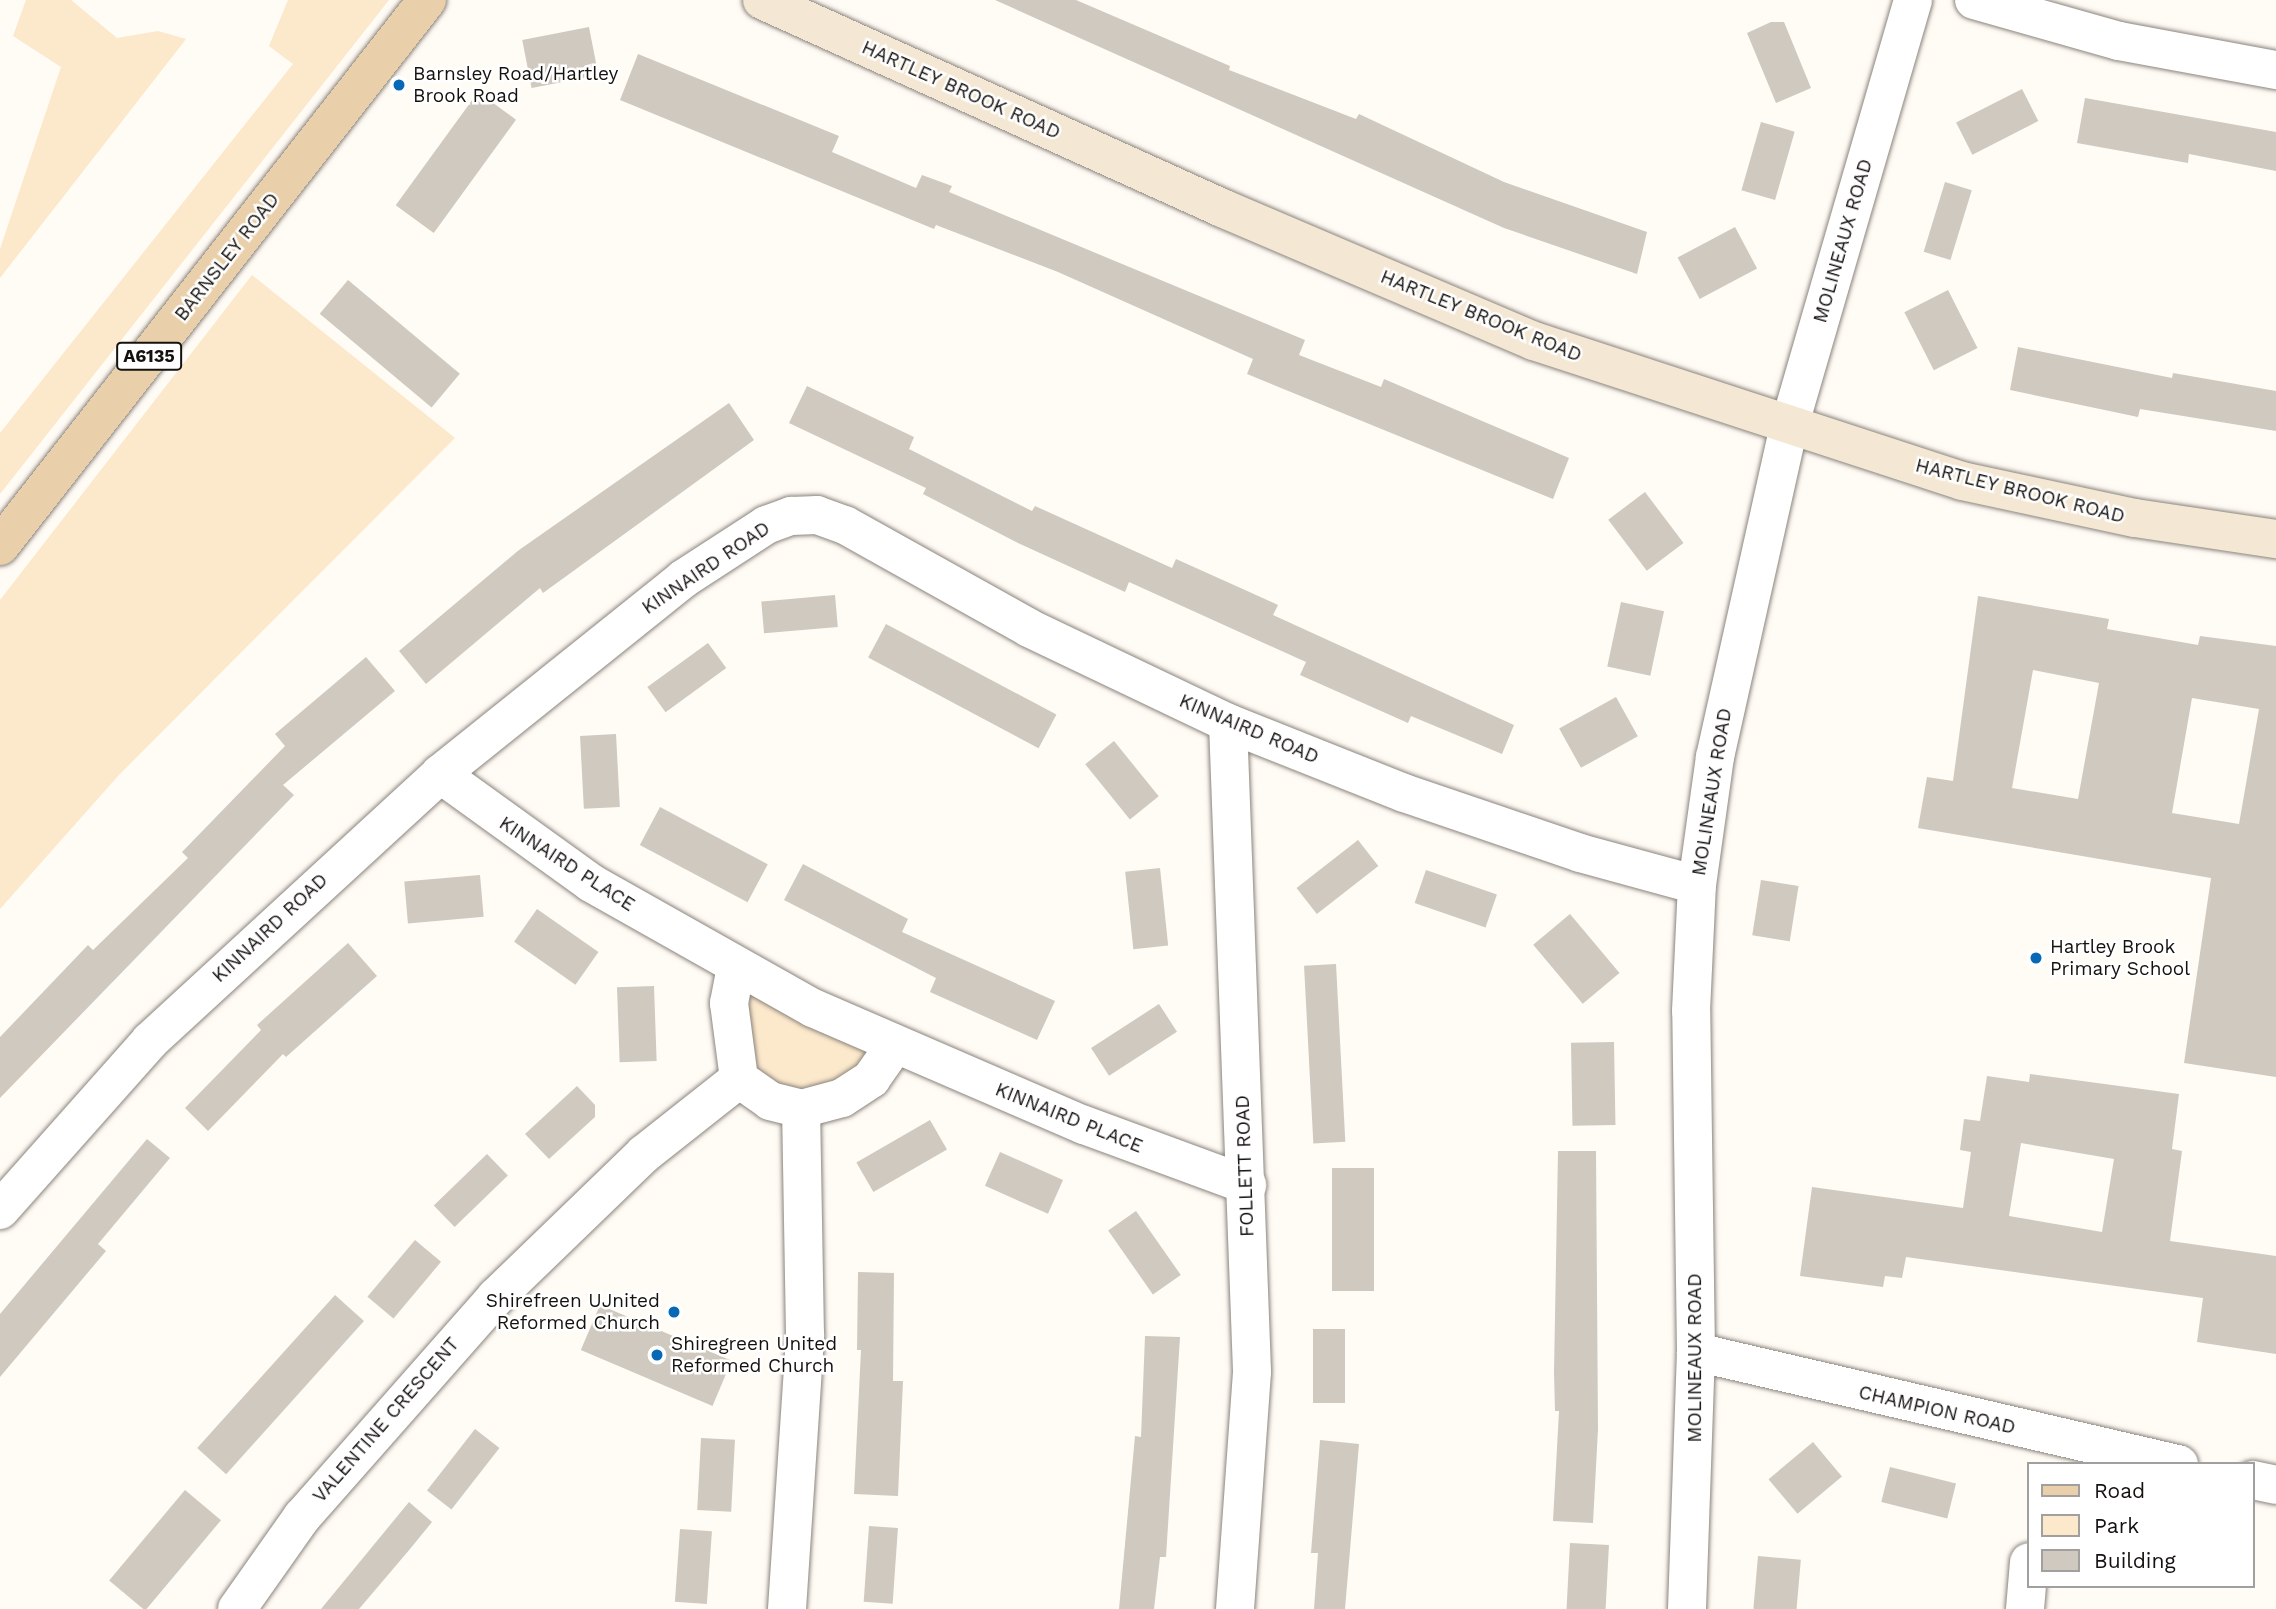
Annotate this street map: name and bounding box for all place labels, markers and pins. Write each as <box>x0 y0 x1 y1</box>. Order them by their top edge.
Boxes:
place label: Barnsley Road/Hartley Brook Road <box>413 63 619 107</box>
marker: Barnsley Road/Hartley Brook Road <box>391 77 407 93</box>
place label: Hartley Brook Primary School <box>2050 936 2190 980</box>
marker: Hartley Brook Primary School <box>2028 950 2044 966</box>
place label: Shirefreen UJnited Reformed Church <box>486 1290 660 1334</box>
marker: Shirefreen UJnited Reformed Church <box>666 1304 682 1320</box>
place label: Shiregreen United Reformed Church <box>671 1333 837 1377</box>
marker: Shiregreen United Reformed Church <box>649 1347 665 1363</box>

